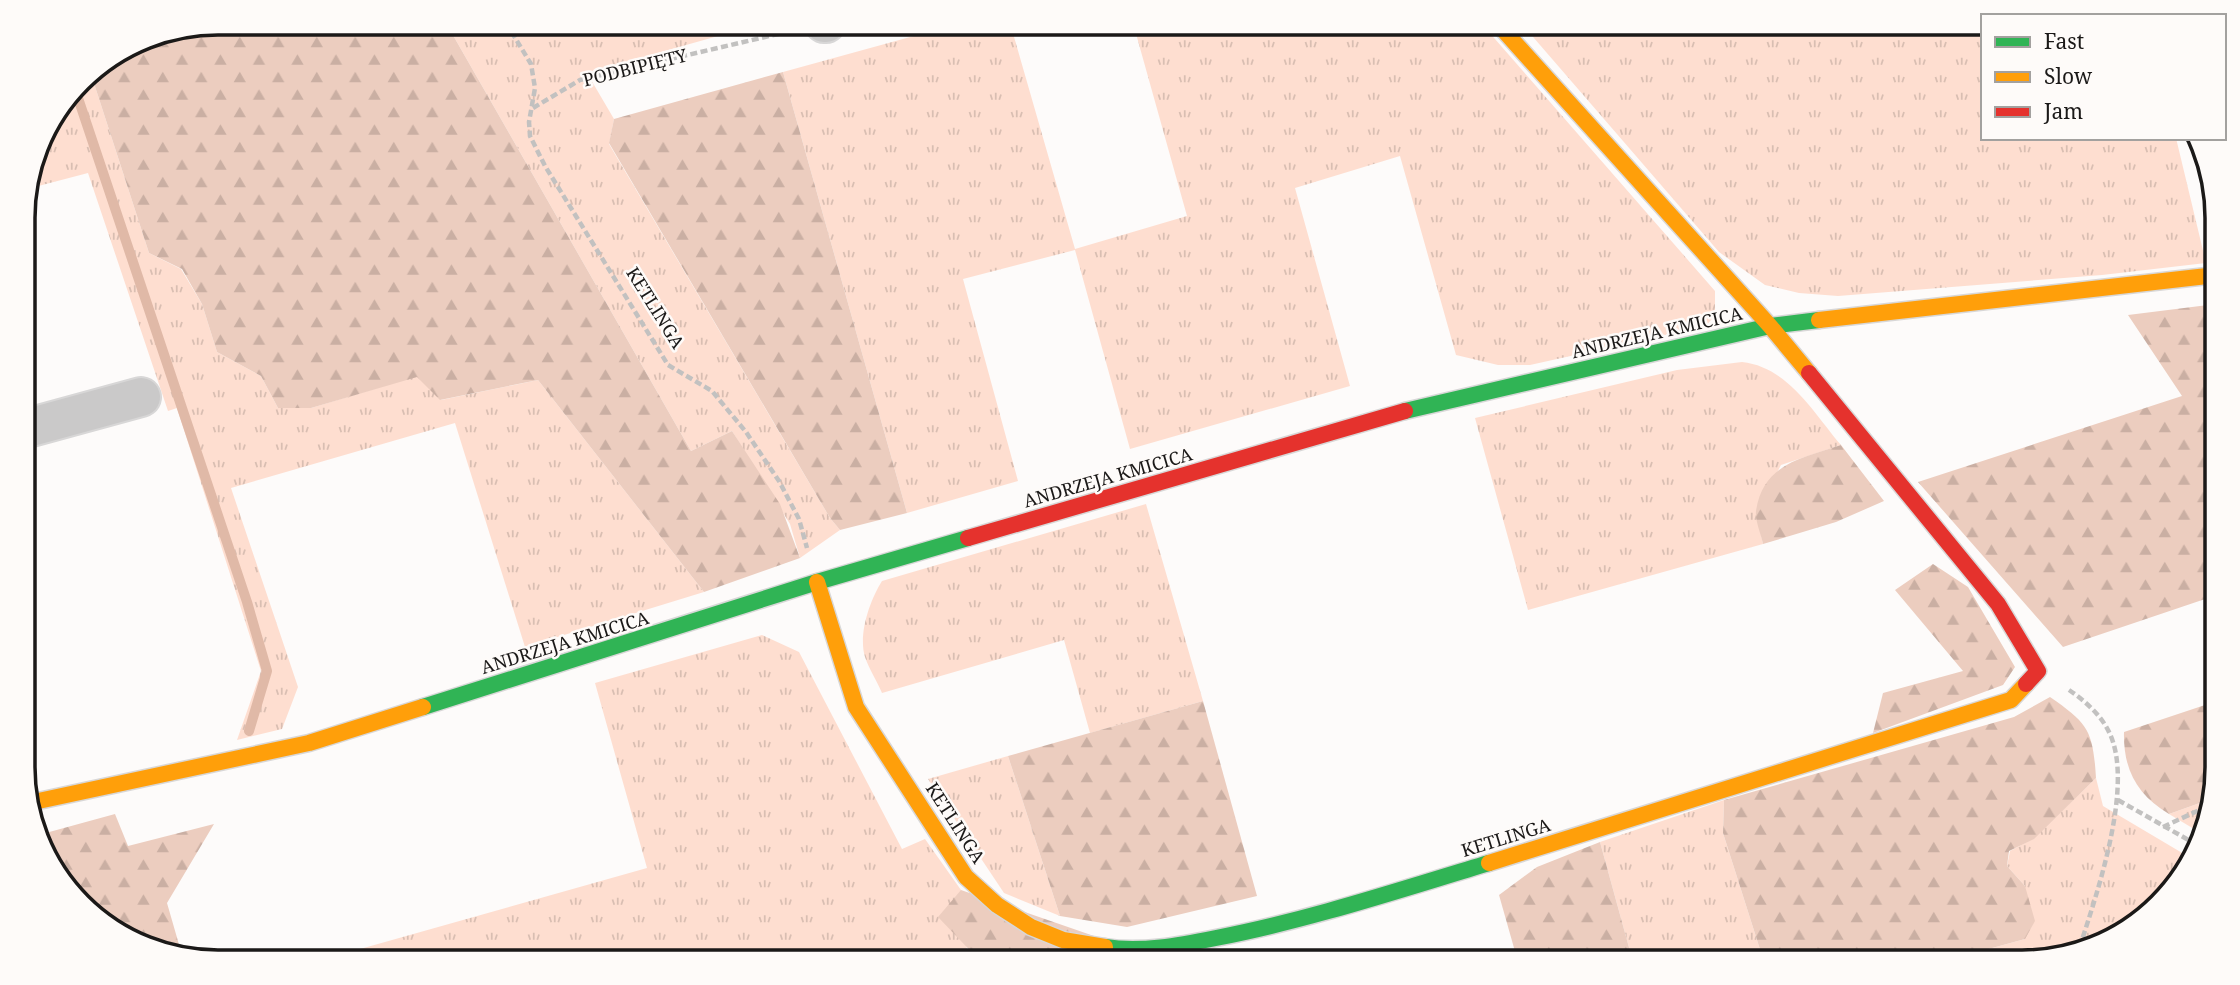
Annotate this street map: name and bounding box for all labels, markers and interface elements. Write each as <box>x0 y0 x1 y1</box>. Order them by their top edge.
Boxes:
legend <box>1981 14 2226 140</box>
text: Fast <box>2044 27 2084 55</box>
street label: PODBIPIĘTY <box>580 42 690 92</box>
text: Slow <box>2044 62 2093 90</box>
text: Jam <box>2043 97 2083 125</box>
street label: KETLINGA <box>621 262 691 353</box>
street label: ANDRZEJA KMICICA <box>1569 301 1745 363</box>
street label: ANDRZEJA KMICICA <box>1021 441 1195 513</box>
street label: ANDRZEJA KMICICA <box>478 605 652 679</box>
street label: KETLINGA <box>921 777 991 868</box>
street label: KETLINGA <box>1458 812 1553 862</box>

